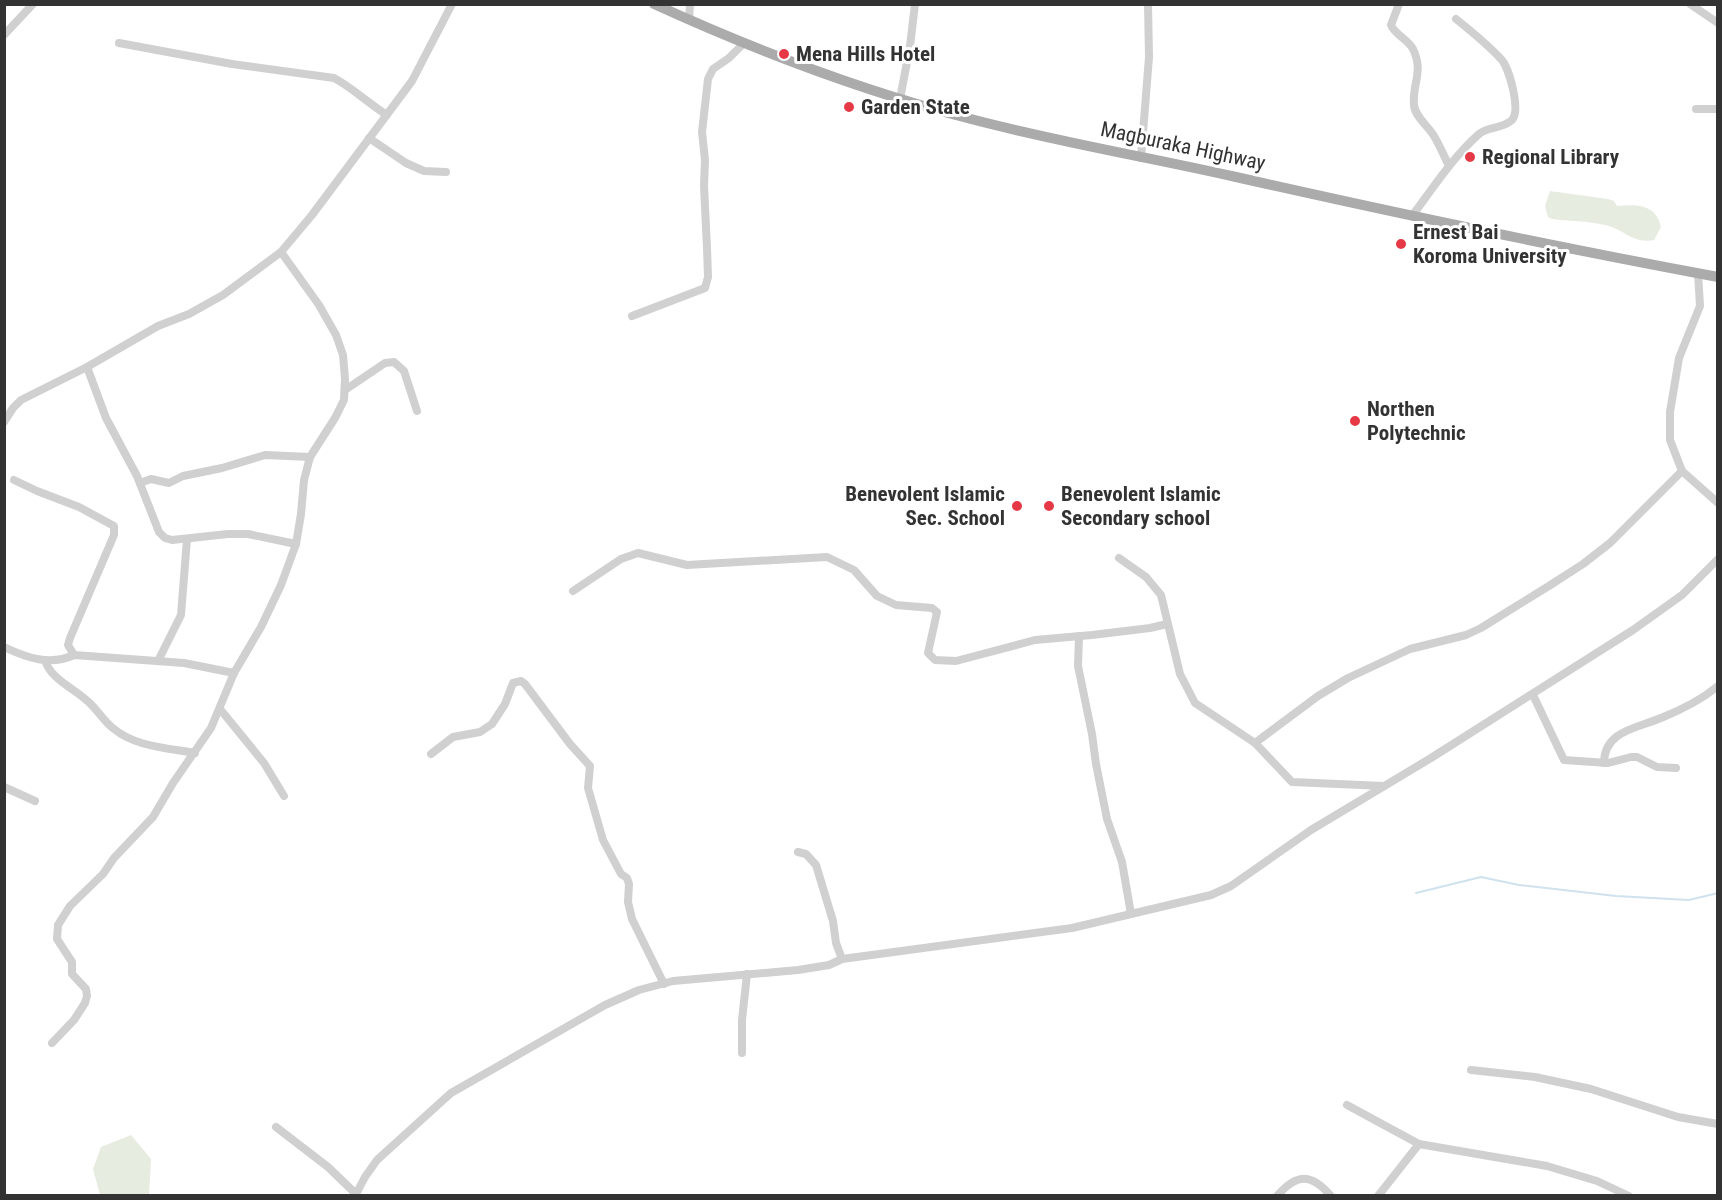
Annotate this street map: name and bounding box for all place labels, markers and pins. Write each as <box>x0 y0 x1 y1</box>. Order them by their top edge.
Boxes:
place label: Mena Hills Hotel <box>796 42 935 66</box>
marker: Mena Hills Hotel <box>777 47 791 61</box>
place label: Garden State <box>861 95 970 119</box>
marker: Garden State <box>842 100 856 114</box>
place label: Regional Library <box>1482 145 1620 169</box>
marker: Regional Library <box>1463 150 1477 164</box>
place label: Ernest Bai Koroma University <box>1413 220 1567 268</box>
marker: Ernest Bai Koroma University <box>1394 237 1408 251</box>
place label: Northen Polytechnic <box>1367 397 1466 445</box>
marker: Northen Polytechnic <box>1348 414 1362 428</box>
place label: Benevolent Islamic Sec. School <box>845 482 1005 530</box>
place label: Benevolent Islamic Secondary school <box>1061 482 1221 530</box>
marker: Benevolent Islamic Sec. School <box>1010 499 1024 513</box>
marker: Benevolent Islamic Secondary school <box>1042 499 1056 513</box>

